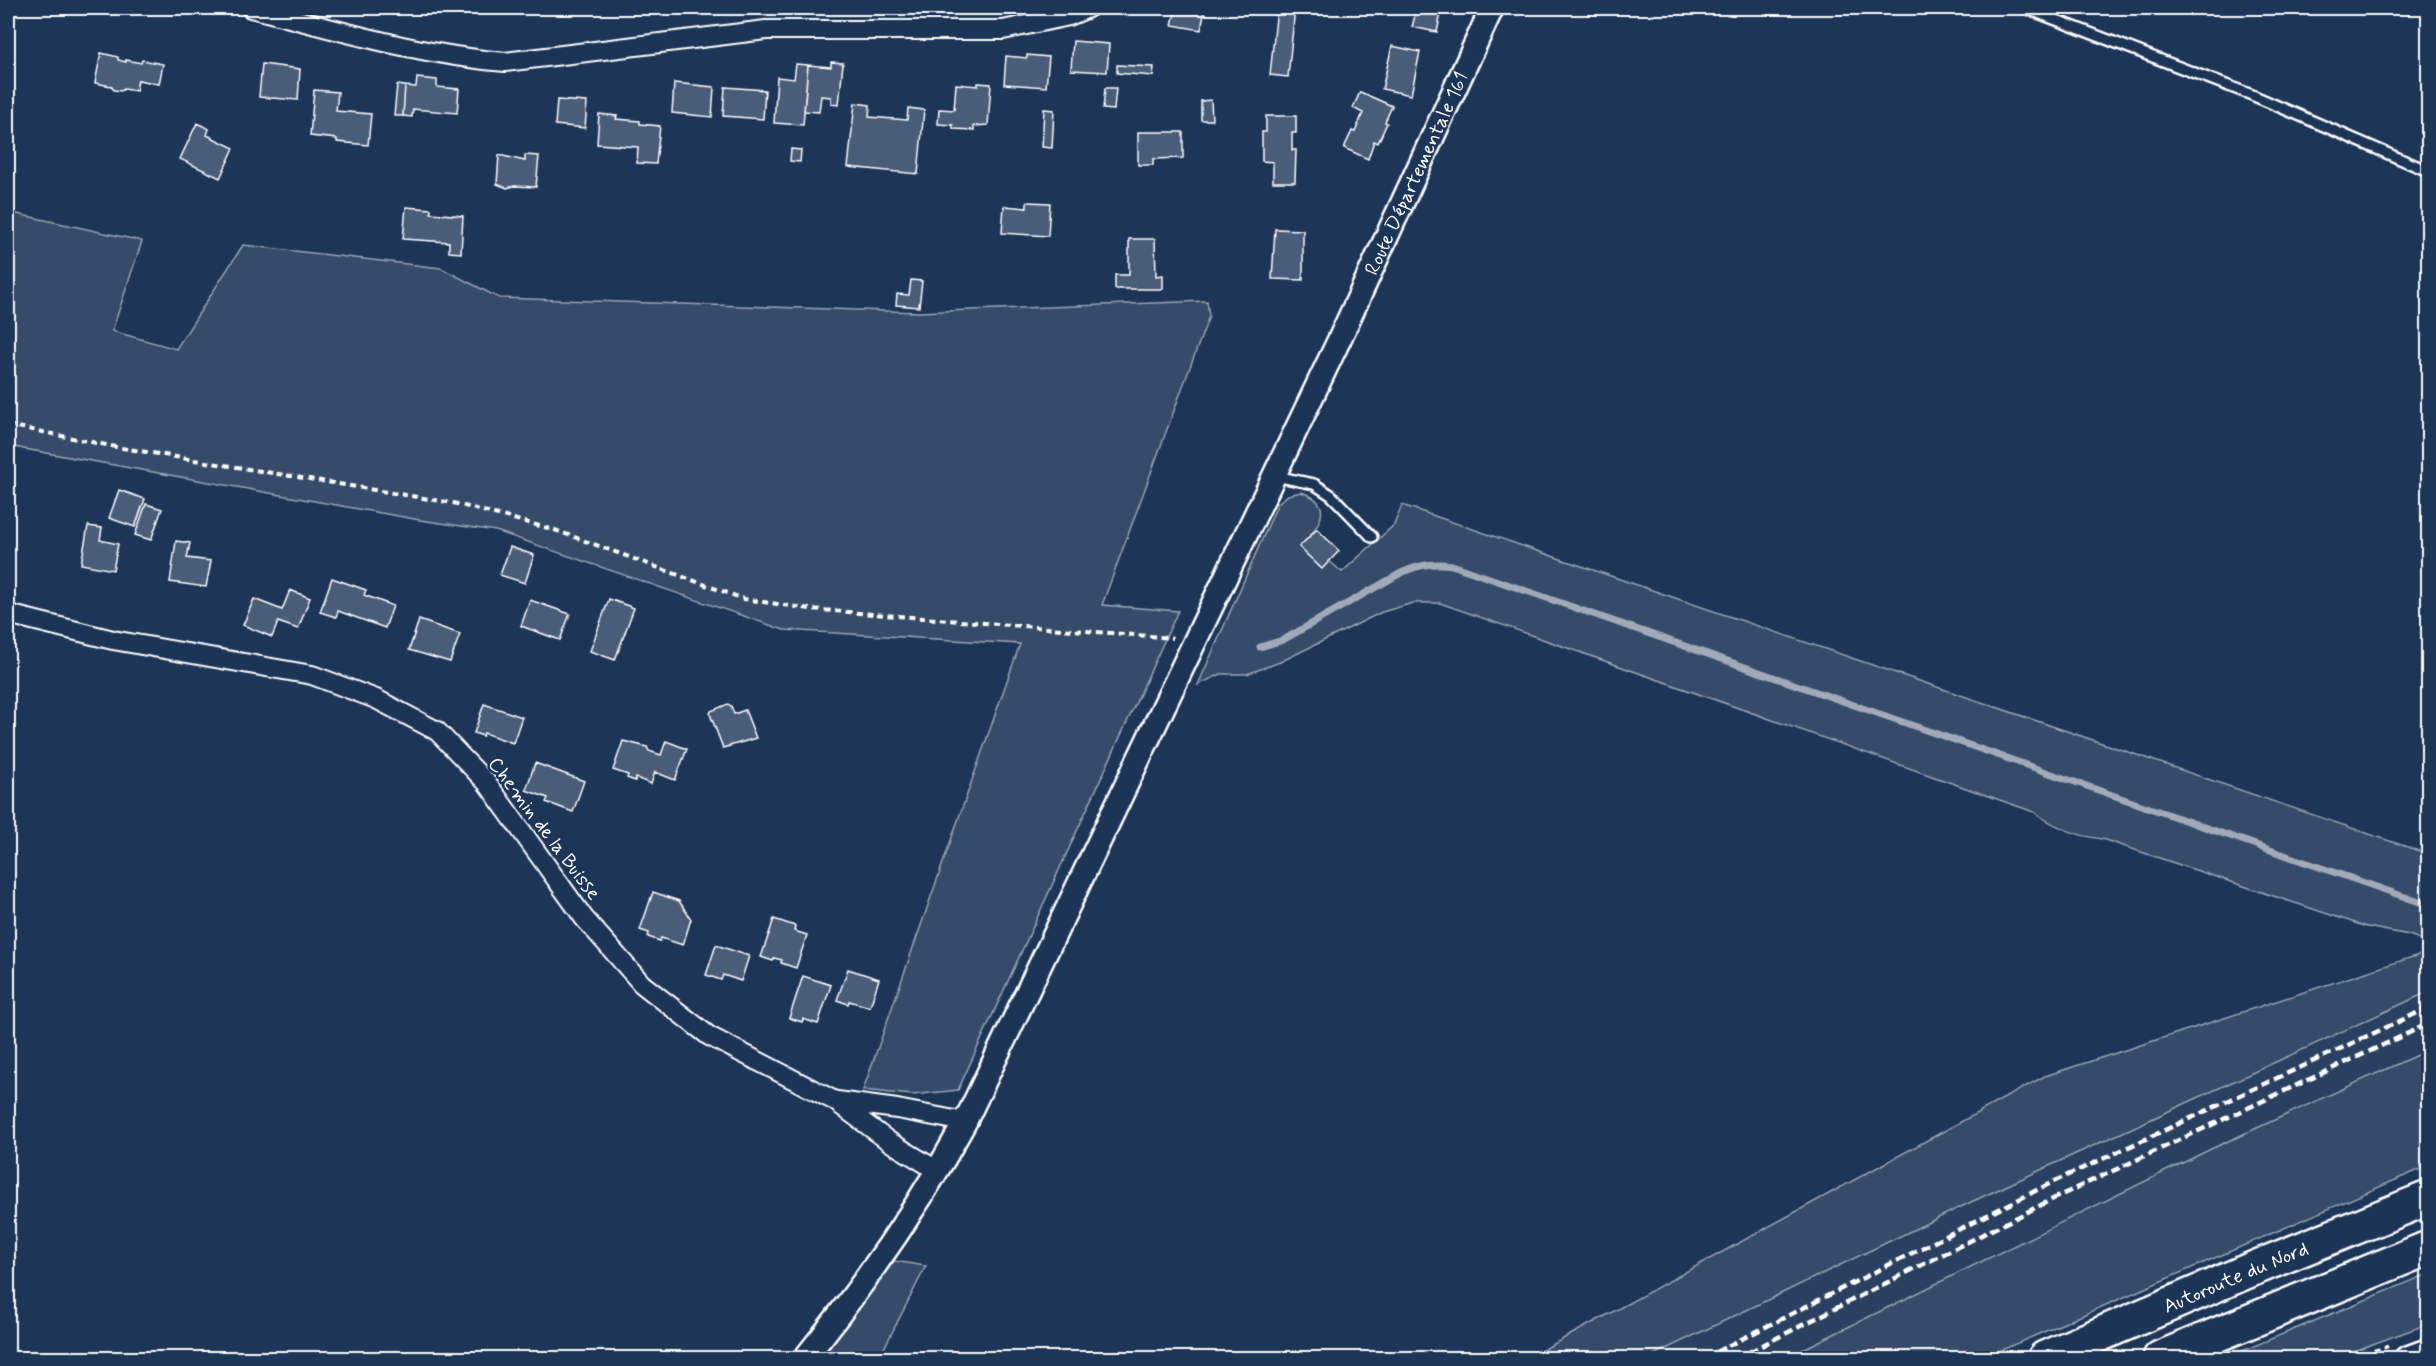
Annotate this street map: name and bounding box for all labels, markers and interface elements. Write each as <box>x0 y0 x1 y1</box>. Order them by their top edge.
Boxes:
street label: Route Départementale 161 <box>1359 68 1476 280</box>
street label: Chemin de la Buisse <box>481 752 607 906</box>
street label: Autoroute du Nord <box>2159 1236 2313 1321</box>

